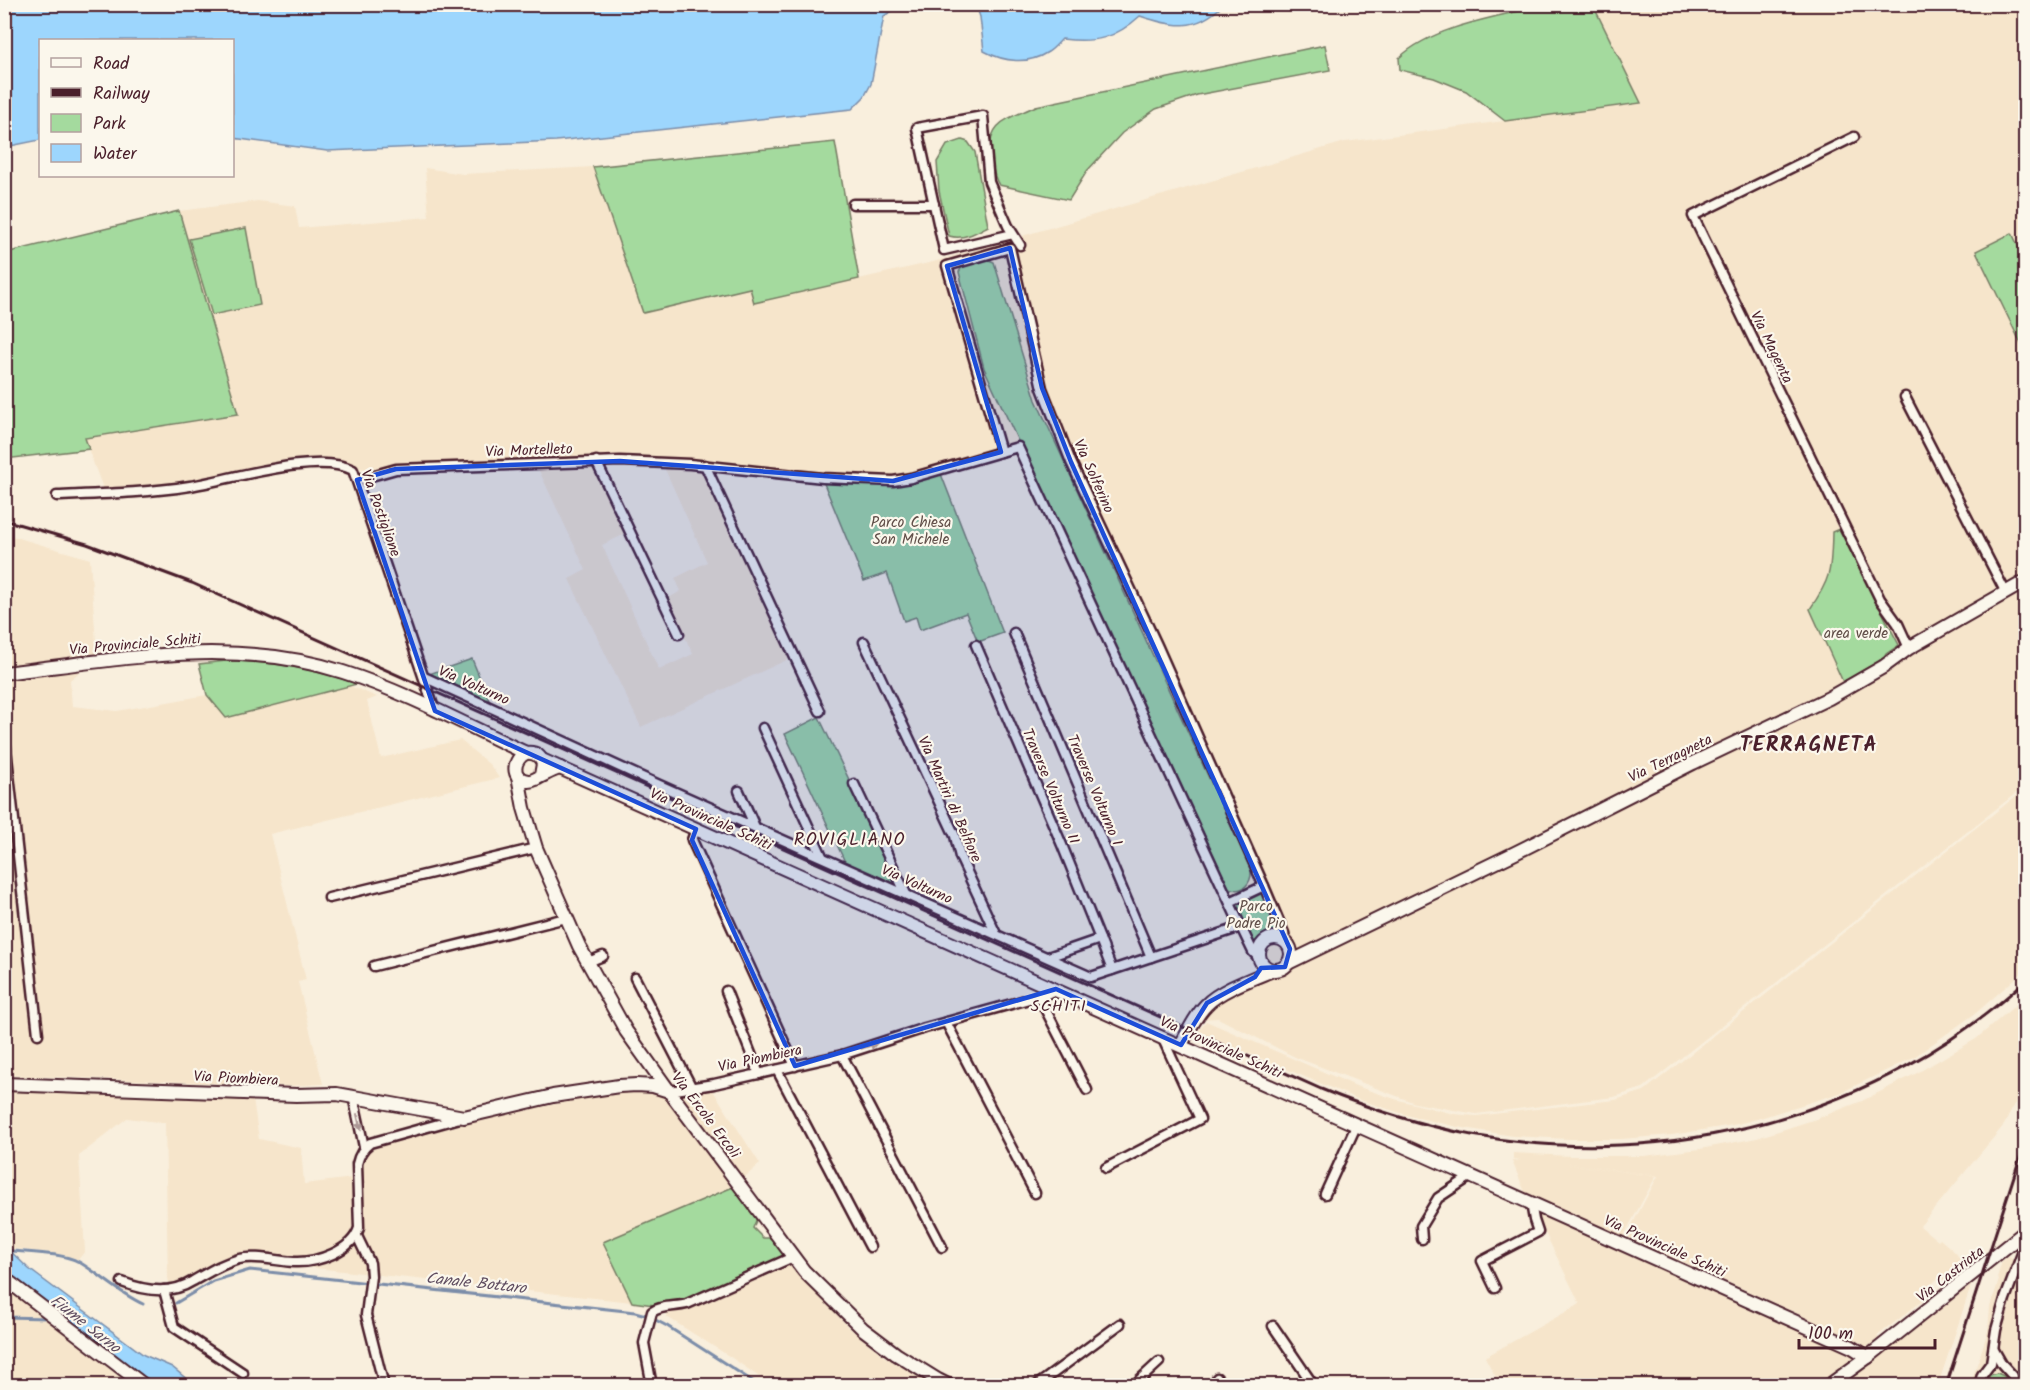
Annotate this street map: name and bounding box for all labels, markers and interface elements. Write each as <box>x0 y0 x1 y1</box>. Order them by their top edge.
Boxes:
legend <box>39 39 234 177</box>
text: Road <box>93 50 130 79</box>
text: Railway <box>93 80 150 109</box>
text: Park <box>93 110 126 139</box>
text: Water <box>93 140 138 169</box>
street label: Via Magenta <box>1743 307 1799 388</box>
street label: Via Solferino <box>1066 436 1120 517</box>
street label: Via Mortelleto <box>485 437 573 465</box>
street label: Via Postiglione <box>353 466 407 561</box>
park label: Parco Chiesa San Michele <box>871 511 951 552</box>
park label: area verde <box>1824 622 1888 646</box>
street label: Via Provinciale Schiti <box>68 627 203 663</box>
street label: Via Volturno <box>434 660 513 712</box>
street label: Traverse Volturno II <box>1015 725 1085 848</box>
street label: Via Terragneta <box>1624 728 1717 790</box>
district label: TERRAGNETA <box>1740 729 1878 762</box>
street label: Traverse Volturno I <box>1060 731 1129 850</box>
street label: Via Martiri di Belfiore <box>910 732 988 867</box>
street label: Via Provinciale Schiti <box>646 782 777 858</box>
district label: ROVIGLIANO <box>794 826 906 855</box>
street label: Via Volturno <box>877 859 956 911</box>
park label: Parco Padre Pio <box>1227 895 1286 936</box>
district label: SCHITI <box>1031 994 1087 1019</box>
street label: Via Provinciale Schiti <box>1156 1010 1287 1086</box>
street label: Via Piombiera <box>716 1038 804 1080</box>
one-way arrow <box>860 1041 878 1050</box>
street label: Via Piombiera <box>193 1065 279 1093</box>
street label: Via Ercole Ercoli <box>665 1067 747 1165</box>
one-way arrow <box>354 1112 364 1131</box>
street label: Via Provinciale Schiti <box>1600 1209 1731 1285</box>
street label: Via Castriota <box>1911 1240 1990 1309</box>
water label: Canale Bottaro <box>425 1266 529 1301</box>
water label: Fiume Sarno <box>45 1289 127 1361</box>
scale bar <box>1799 1312 1936 1350</box>
text: 100 m <box>1808 1320 1853 1349</box>

